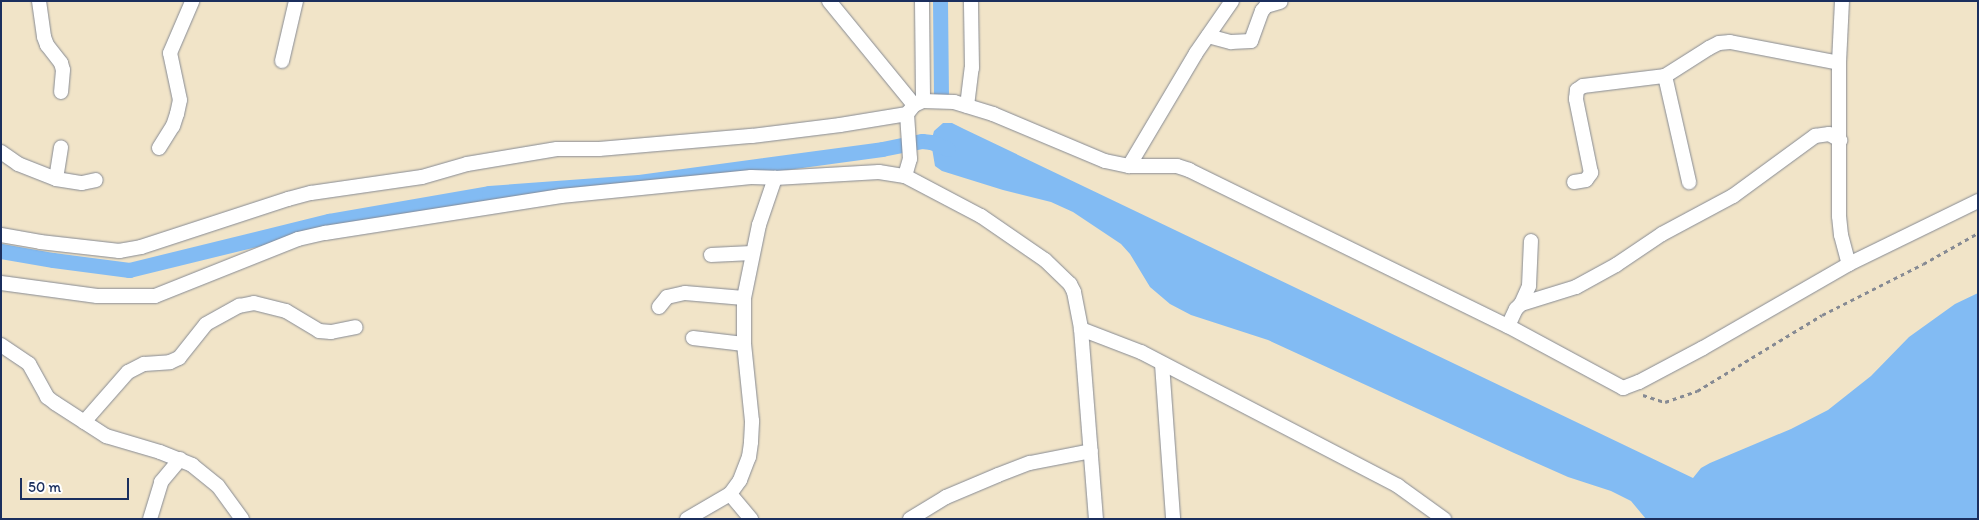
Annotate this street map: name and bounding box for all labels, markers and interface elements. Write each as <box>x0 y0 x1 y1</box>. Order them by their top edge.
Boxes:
scale bar <box>22 468 131 500</box>
text: 50 m <box>28 478 61 496</box>

